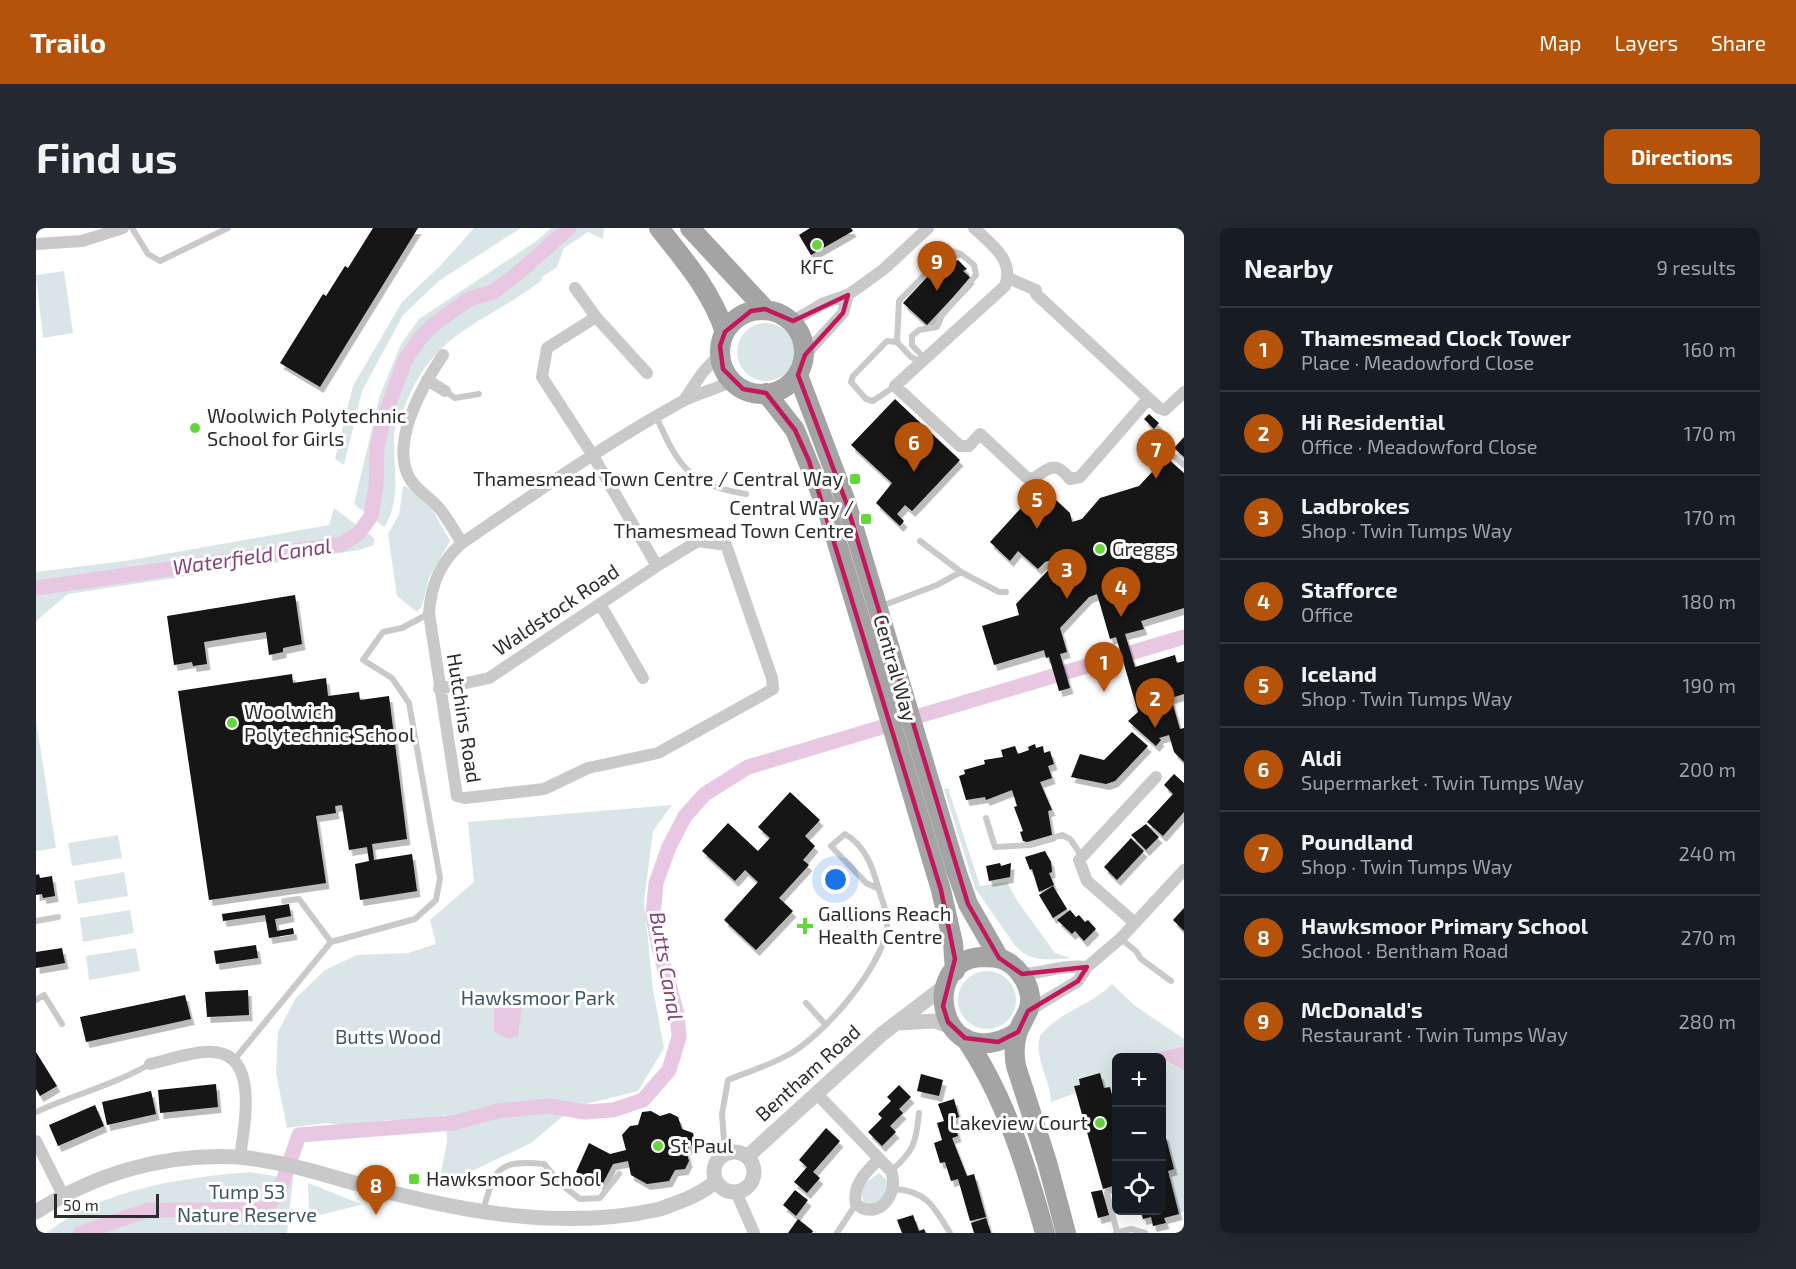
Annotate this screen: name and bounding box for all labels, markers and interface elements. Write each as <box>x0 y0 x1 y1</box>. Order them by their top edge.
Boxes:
text: Trailo <box>30 25 106 59</box>
text: Map <box>1539 30 1581 55</box>
text: Layers <box>1614 30 1678 55</box>
text: Share <box>1711 30 1766 55</box>
button: Directions <box>1604 129 1760 184</box>
text: Find us <box>36 131 178 181</box>
marker: KFC <box>810 238 824 252</box>
pin: 9 <box>918 242 956 291</box>
text: Nearby <box>1244 252 1333 283</box>
place label: KFC <box>800 254 834 278</box>
text: 9 results <box>1656 255 1736 279</box>
text: Thamesmead Clock Tower <box>1301 324 1571 350</box>
text: 1 <box>1259 337 1268 361</box>
text: 160 m <box>1683 337 1736 361</box>
text: Place · Meadowford Close <box>1301 350 1534 374</box>
place label: Woolwich Polytechnic School for Girls <box>207 403 407 450</box>
text: Hi Residential <box>1301 408 1445 434</box>
marker: Woolwich Polytechnic School for Girls <box>188 421 202 435</box>
text: 2 <box>1258 421 1269 445</box>
text: 170 m <box>1684 421 1736 445</box>
pin: 6 <box>894 422 934 472</box>
pin: 7 <box>1136 430 1176 479</box>
text: Office · Meadowford Close <box>1301 434 1538 458</box>
place label: Thamesmead Town Centre / Central Way <box>473 466 843 490</box>
marker: Thamesmead Town Centre / Central Way <box>848 472 862 486</box>
pin: 5 <box>1018 480 1056 529</box>
text: Ladbrokes <box>1301 492 1410 518</box>
place label: Central Way / Thamesmead Town Centre <box>614 495 854 542</box>
text: 3 <box>1258 505 1269 529</box>
text: 170 m <box>1684 505 1736 529</box>
marker: Central Way / Thamesmead Town Centre <box>859 512 873 526</box>
text: Shop · Twin Tumps Way <box>1301 518 1512 542</box>
water label: Waterfield Canal <box>171 532 333 579</box>
place label: Greggs <box>1112 536 1176 560</box>
marker: Greggs <box>1093 542 1107 556</box>
pin: 3 <box>1048 550 1086 599</box>
street label: Waldstock Road <box>488 558 623 660</box>
pin: 4 <box>1102 568 1140 617</box>
text: Stafforce <box>1301 576 1398 602</box>
text: 4 <box>1257 589 1270 613</box>
text: 180 m <box>1682 589 1736 613</box>
text: Office <box>1301 602 1353 626</box>
street label: Central Way <box>869 611 923 724</box>
pin: 1 <box>1084 642 1124 692</box>
street label: Hutchins Road <box>443 651 487 784</box>
text: Iceland <box>1301 660 1377 686</box>
text: 5 <box>1258 673 1269 697</box>
text: 190 m <box>1683 673 1736 697</box>
pin: 2 <box>1136 678 1174 728</box>
text: Shop · Twin Tumps Way <box>1301 686 1512 710</box>
place label: Woolwich Polytechnic School <box>244 699 415 746</box>
marker: Woolwich Polytechnic School <box>225 716 239 730</box>
text: Aldi <box>1301 744 1342 770</box>
text: 6 <box>1258 757 1269 781</box>
text: 200 m <box>1679 757 1736 781</box>
text: Supermarket · Twin Tumps Way <box>1301 770 1584 794</box>
text: Poundland <box>1301 828 1413 854</box>
text: 7 <box>1258 841 1269 865</box>
text: 240 m <box>1678 841 1736 865</box>
text: Shop · Twin Tumps Way <box>1301 854 1512 878</box>
your location <box>821 865 850 894</box>
place label: Gallions Reach Health Centre <box>818 901 951 948</box>
water label: Butts Canal <box>646 909 689 1022</box>
text: Hawksmoor Primary School <box>1301 912 1588 938</box>
marker: Gallions Reach Health Centre <box>796 917 814 935</box>
text: 8 <box>1257 925 1270 949</box>
text: 270 m <box>1680 925 1736 949</box>
text: School · Bentham Road <box>1301 938 1508 962</box>
park label: Hawksmoor Park <box>461 985 615 1009</box>
text: McDonald's <box>1301 996 1423 1022</box>
text: 9 <box>1258 1009 1269 1033</box>
text: 280 m <box>1679 1009 1736 1033</box>
street label: Bentham Road <box>750 1019 865 1126</box>
text: Restaurant · Twin Tumps Way <box>1301 1022 1568 1046</box>
park label: Butts Wood <box>335 1024 441 1048</box>
map controls <box>1112 1053 1166 1215</box>
button: + <box>1112 1053 1166 1107</box>
button: − <box>1112 1107 1166 1161</box>
place label: Lakeview Court <box>950 1110 1088 1134</box>
marker: Lakeview Court <box>1093 1116 1107 1130</box>
place label: St Paul <box>670 1133 733 1157</box>
marker: St Paul <box>651 1139 665 1153</box>
button: locate <box>1112 1161 1166 1215</box>
pin: 8 <box>356 1166 396 1215</box>
place label: Hawksmoor School <box>426 1166 601 1190</box>
marker: Hawksmoor School <box>407 1172 421 1186</box>
park label: Tump 53 Nature Reserve <box>177 1179 317 1226</box>
scale bar <box>54 1191 159 1218</box>
text: 50 m <box>63 1195 99 1214</box>

